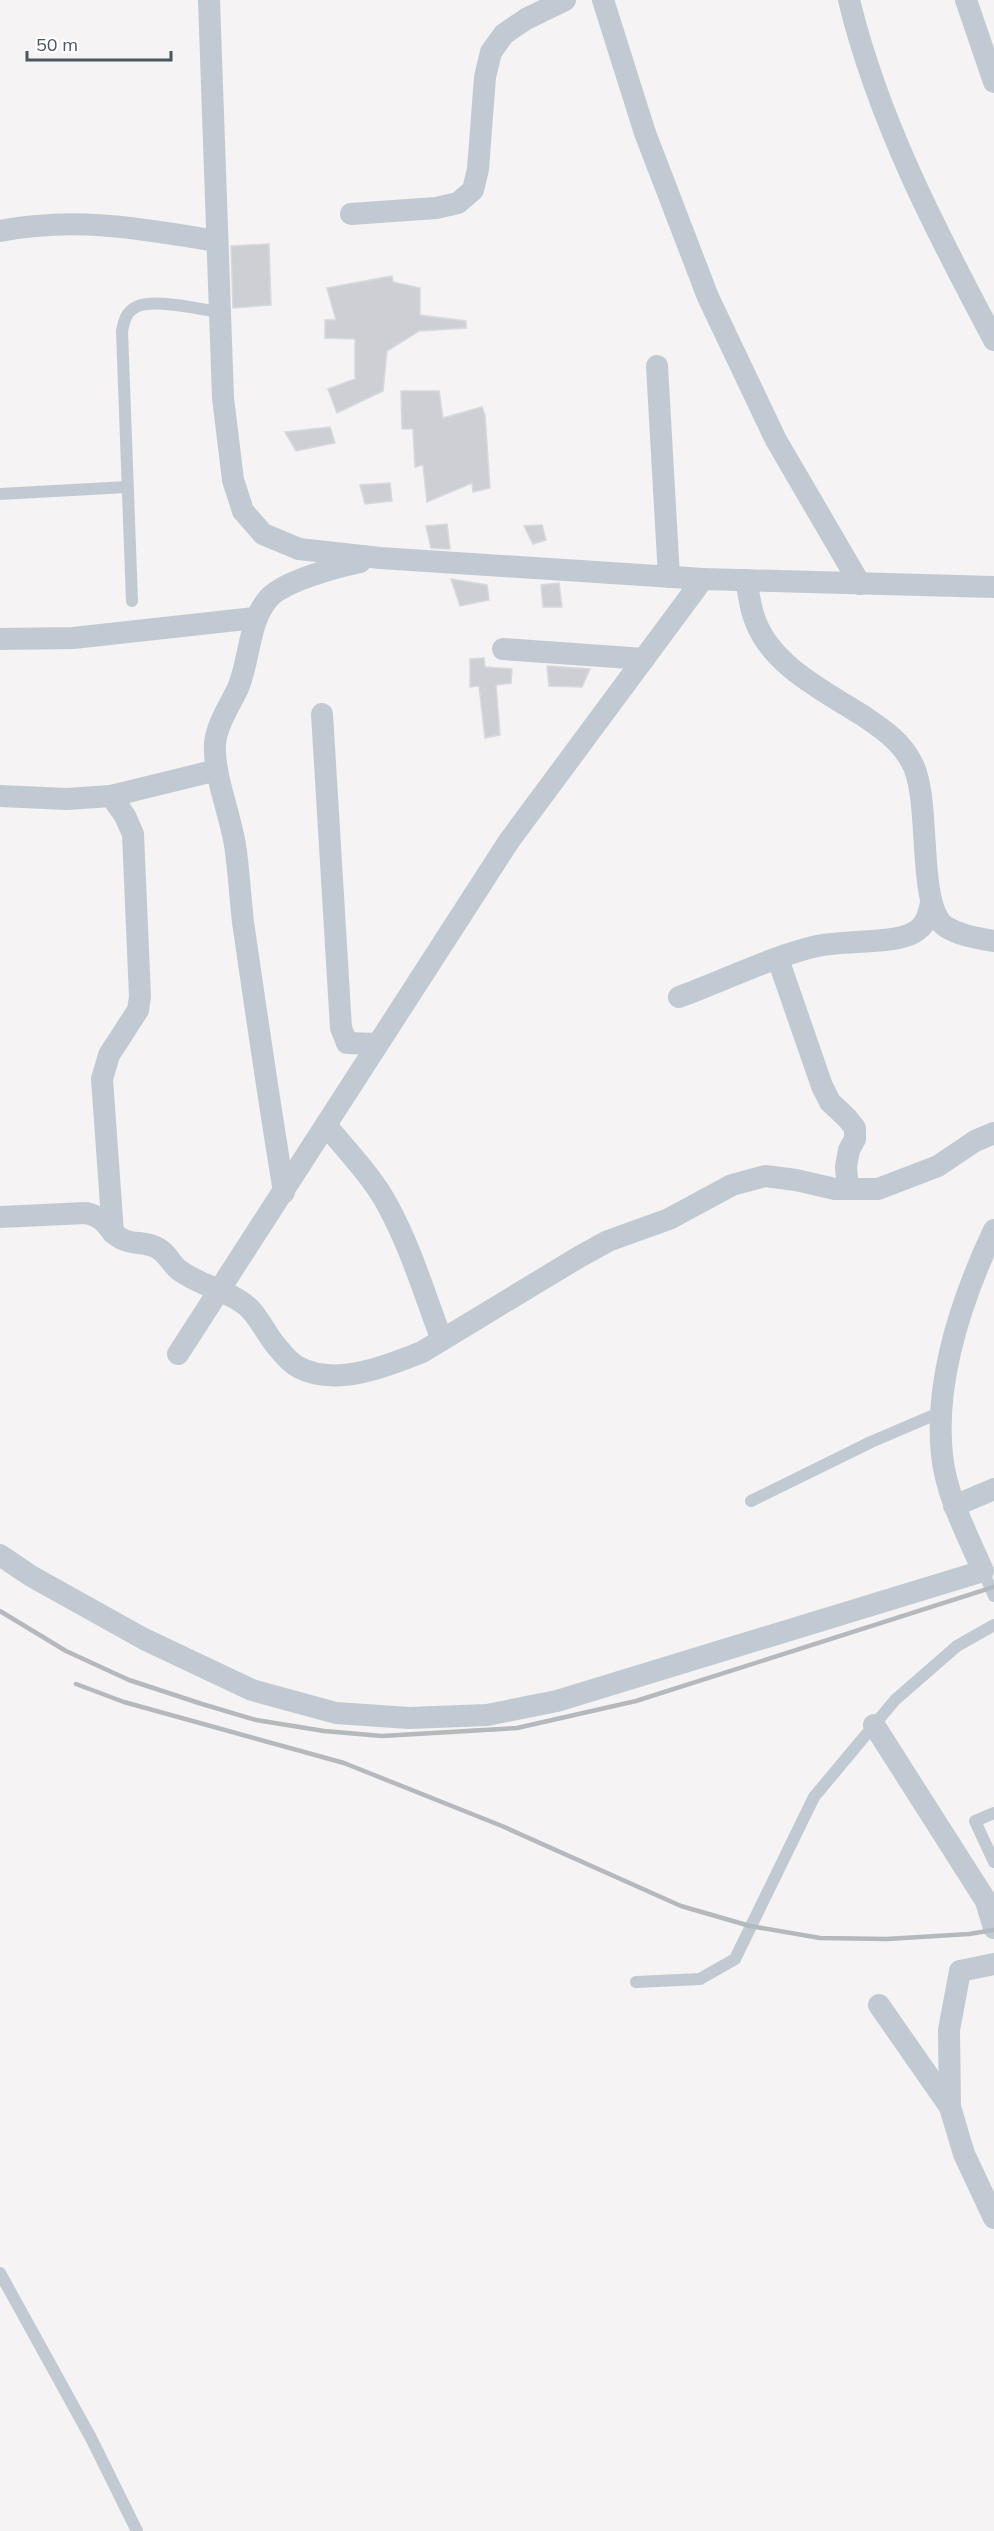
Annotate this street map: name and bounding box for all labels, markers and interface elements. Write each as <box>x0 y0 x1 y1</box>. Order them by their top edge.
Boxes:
scale bar <box>27 24 171 62</box>
text: 50 m <box>36 33 78 56</box>

